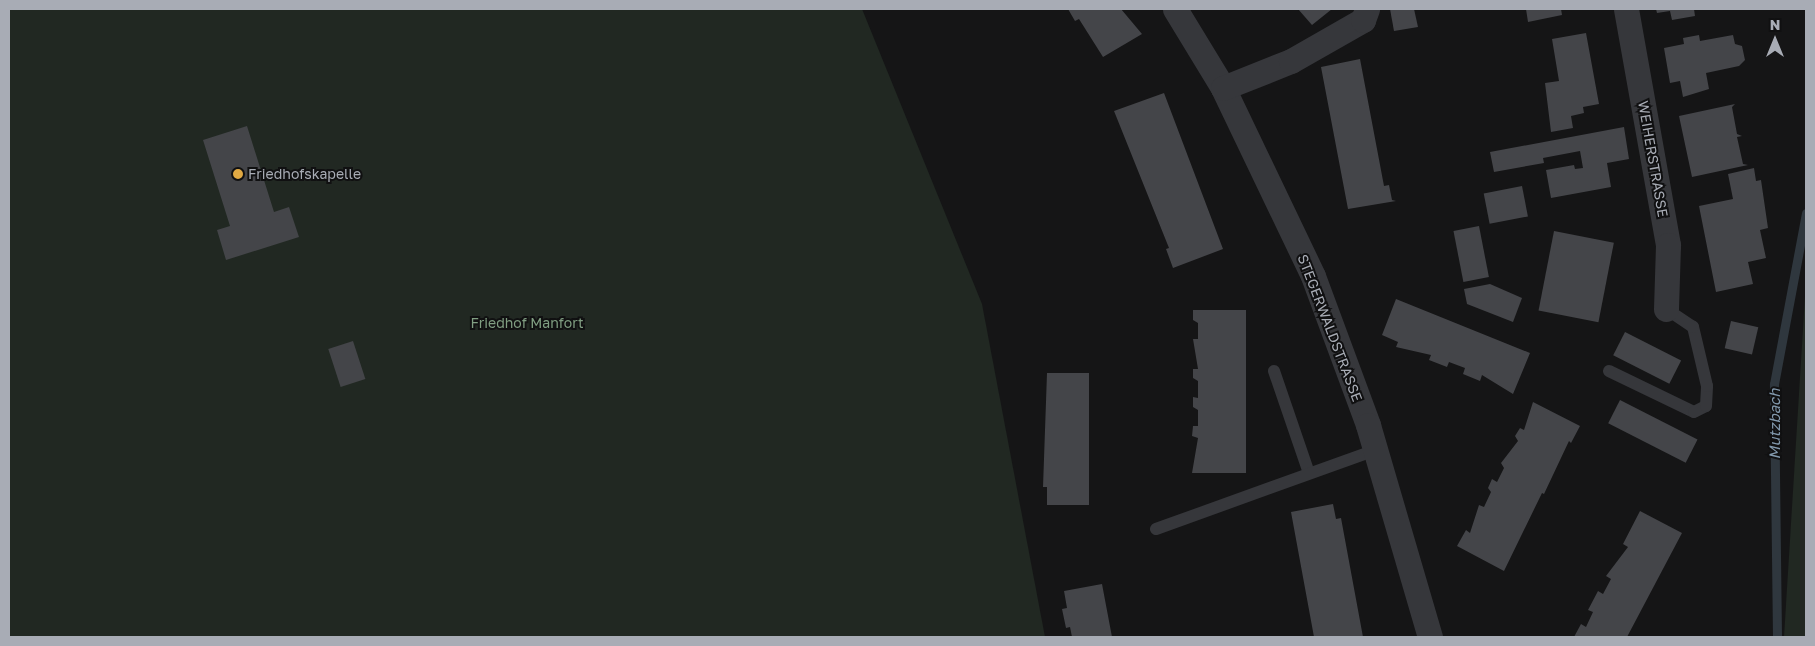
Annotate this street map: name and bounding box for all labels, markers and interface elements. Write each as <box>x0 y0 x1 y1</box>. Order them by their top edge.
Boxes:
north arrow <box>1750 15 1800 65</box>
text: N <box>1770 16 1780 33</box>
street label: WEIHERSTRASSE <box>1635 100 1671 218</box>
place label: Friedhofskapelle <box>248 166 361 182</box>
marker: Friedhofskapelle <box>232 168 244 180</box>
street label: STEGERWALDSTRASSE <box>1294 252 1366 404</box>
park label: Friedhof Manfort <box>470 315 584 331</box>
water label: Mutzbach <box>1766 388 1784 460</box>

